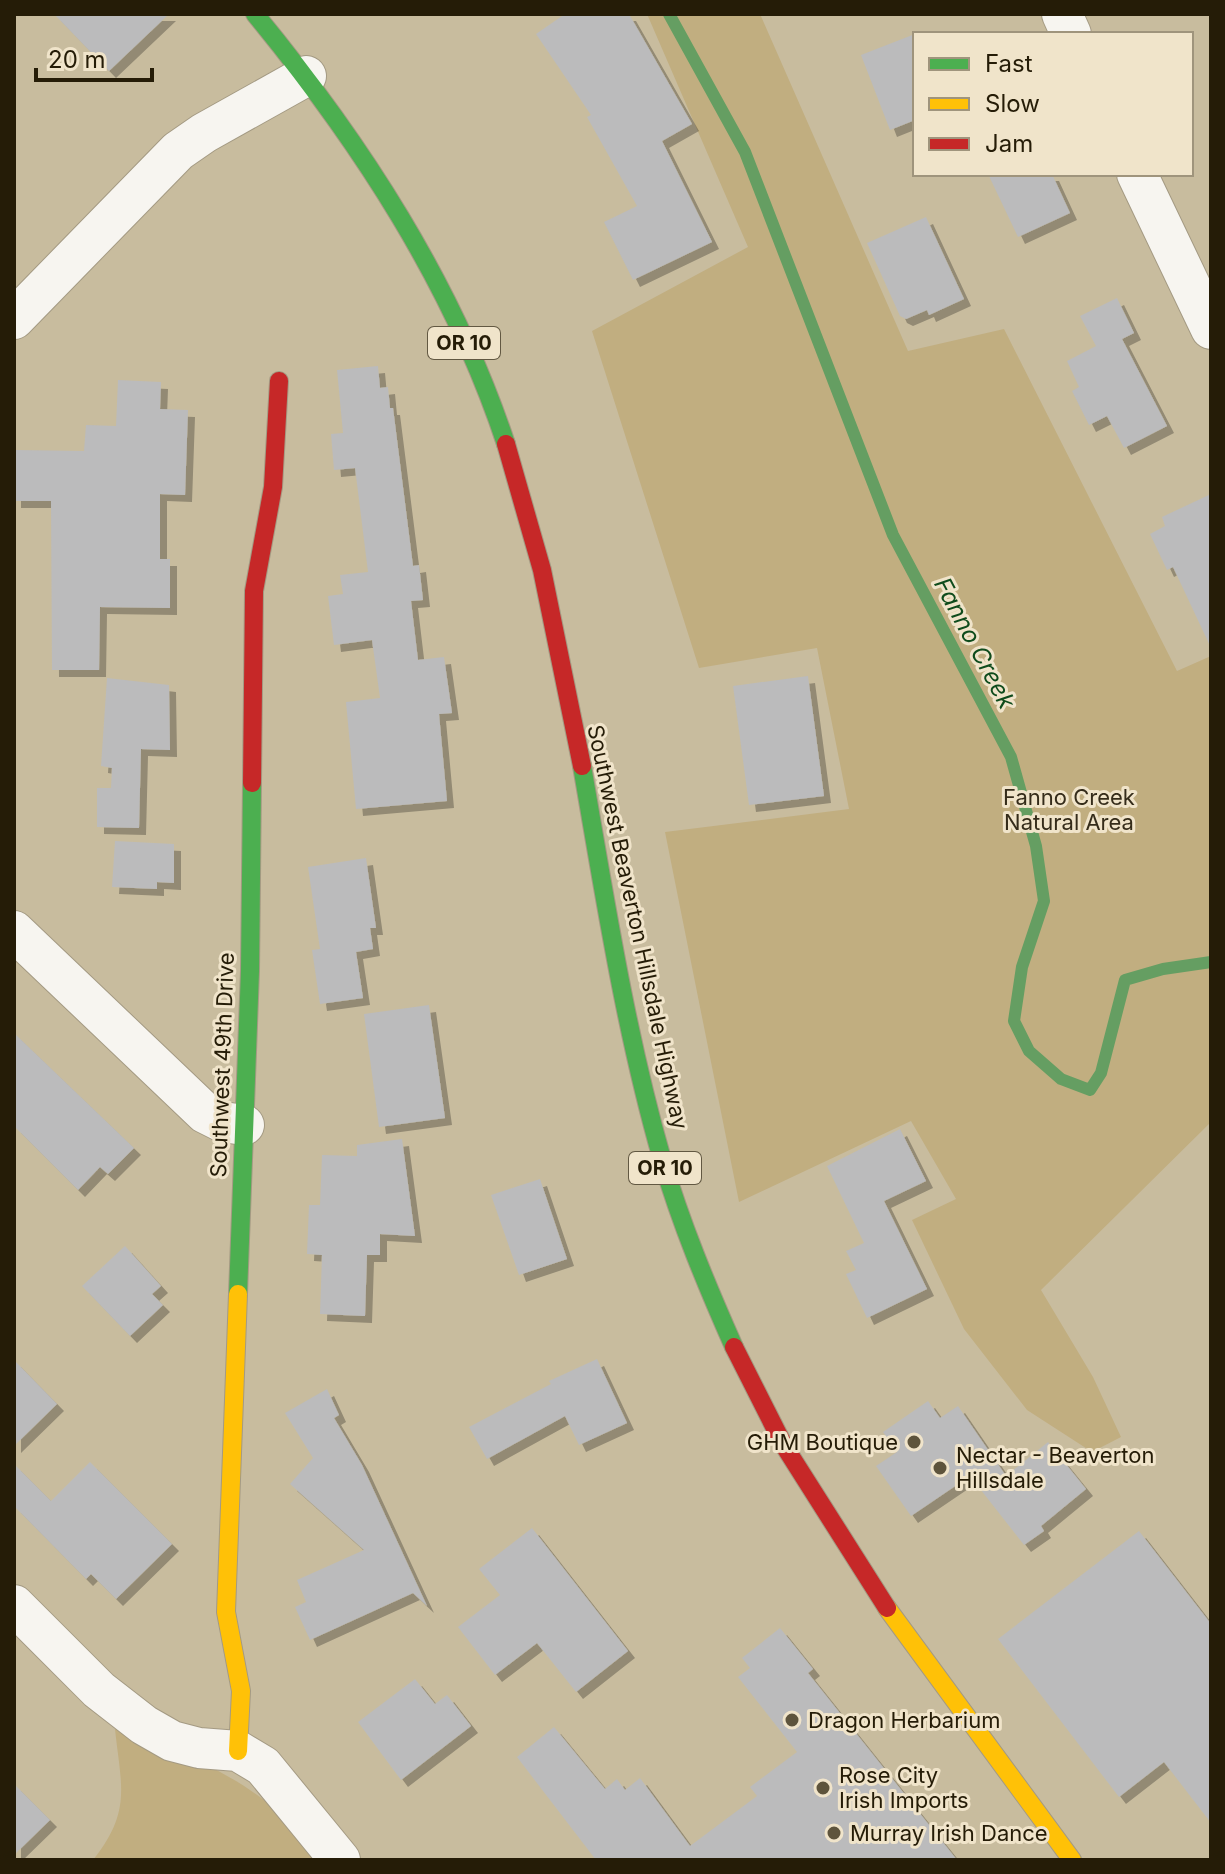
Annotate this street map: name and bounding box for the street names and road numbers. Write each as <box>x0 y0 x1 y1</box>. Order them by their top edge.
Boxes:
road number: OR 10 <box>428 327 500 359</box>
street label: Southwest Beaverton Hillsdale Highway <box>582 722 694 1132</box>
street label: Southwest 49th Drive <box>205 952 239 1178</box>
road number: OR 10 <box>629 1152 701 1184</box>

